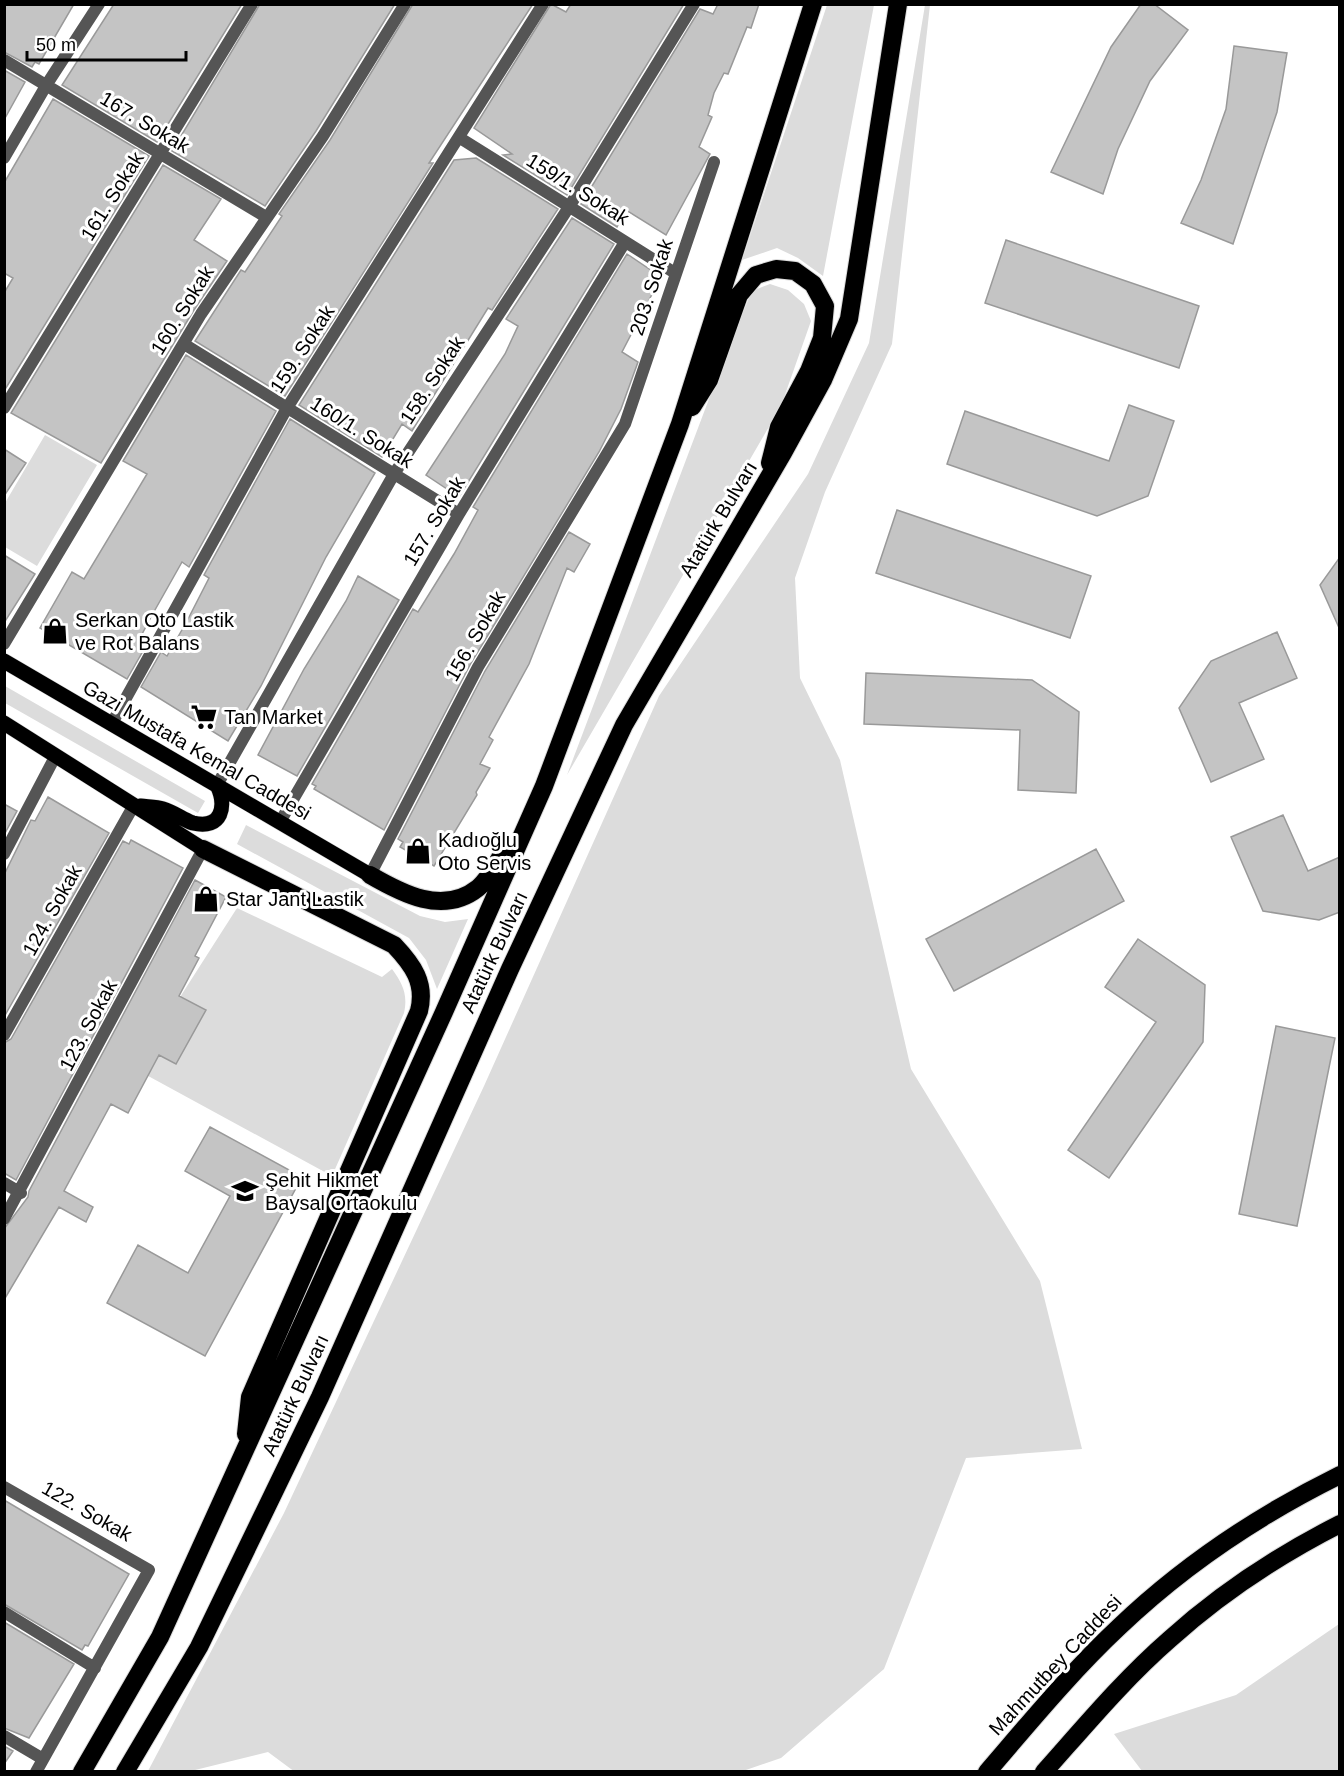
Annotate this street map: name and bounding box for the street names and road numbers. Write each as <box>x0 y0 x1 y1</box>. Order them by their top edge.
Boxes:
street label: 167. Sokak <box>96 87 194 158</box>
street label: 161. Sokak <box>76 147 148 244</box>
street label: 159/1. Sokak <box>523 149 634 230</box>
street label: 203. Sokak <box>625 235 677 338</box>
street label: 160. Sokak <box>146 261 218 358</box>
street label: 159. Sokak <box>266 300 339 397</box>
street label: 158. Sokak <box>396 331 469 428</box>
street label: 160/1. Sokak <box>307 392 418 473</box>
street label: Atatürk Bulvarı <box>675 457 761 581</box>
street label: 157. Sokak <box>399 472 470 570</box>
street label: 156. Sokak <box>440 586 510 685</box>
street label: Gazi Mustafa Kemal Caddesi <box>79 676 315 824</box>
street label: 124. Sokak <box>18 860 86 959</box>
street label: Atatürk Bulvarı <box>456 888 532 1016</box>
street label: 123. Sokak <box>55 975 122 1074</box>
street label: Atatürk Bulvarı <box>257 1331 333 1459</box>
street label: 122. Sokak <box>38 1476 137 1546</box>
street label: Mahmutbey Caddesi <box>984 1590 1126 1740</box>

